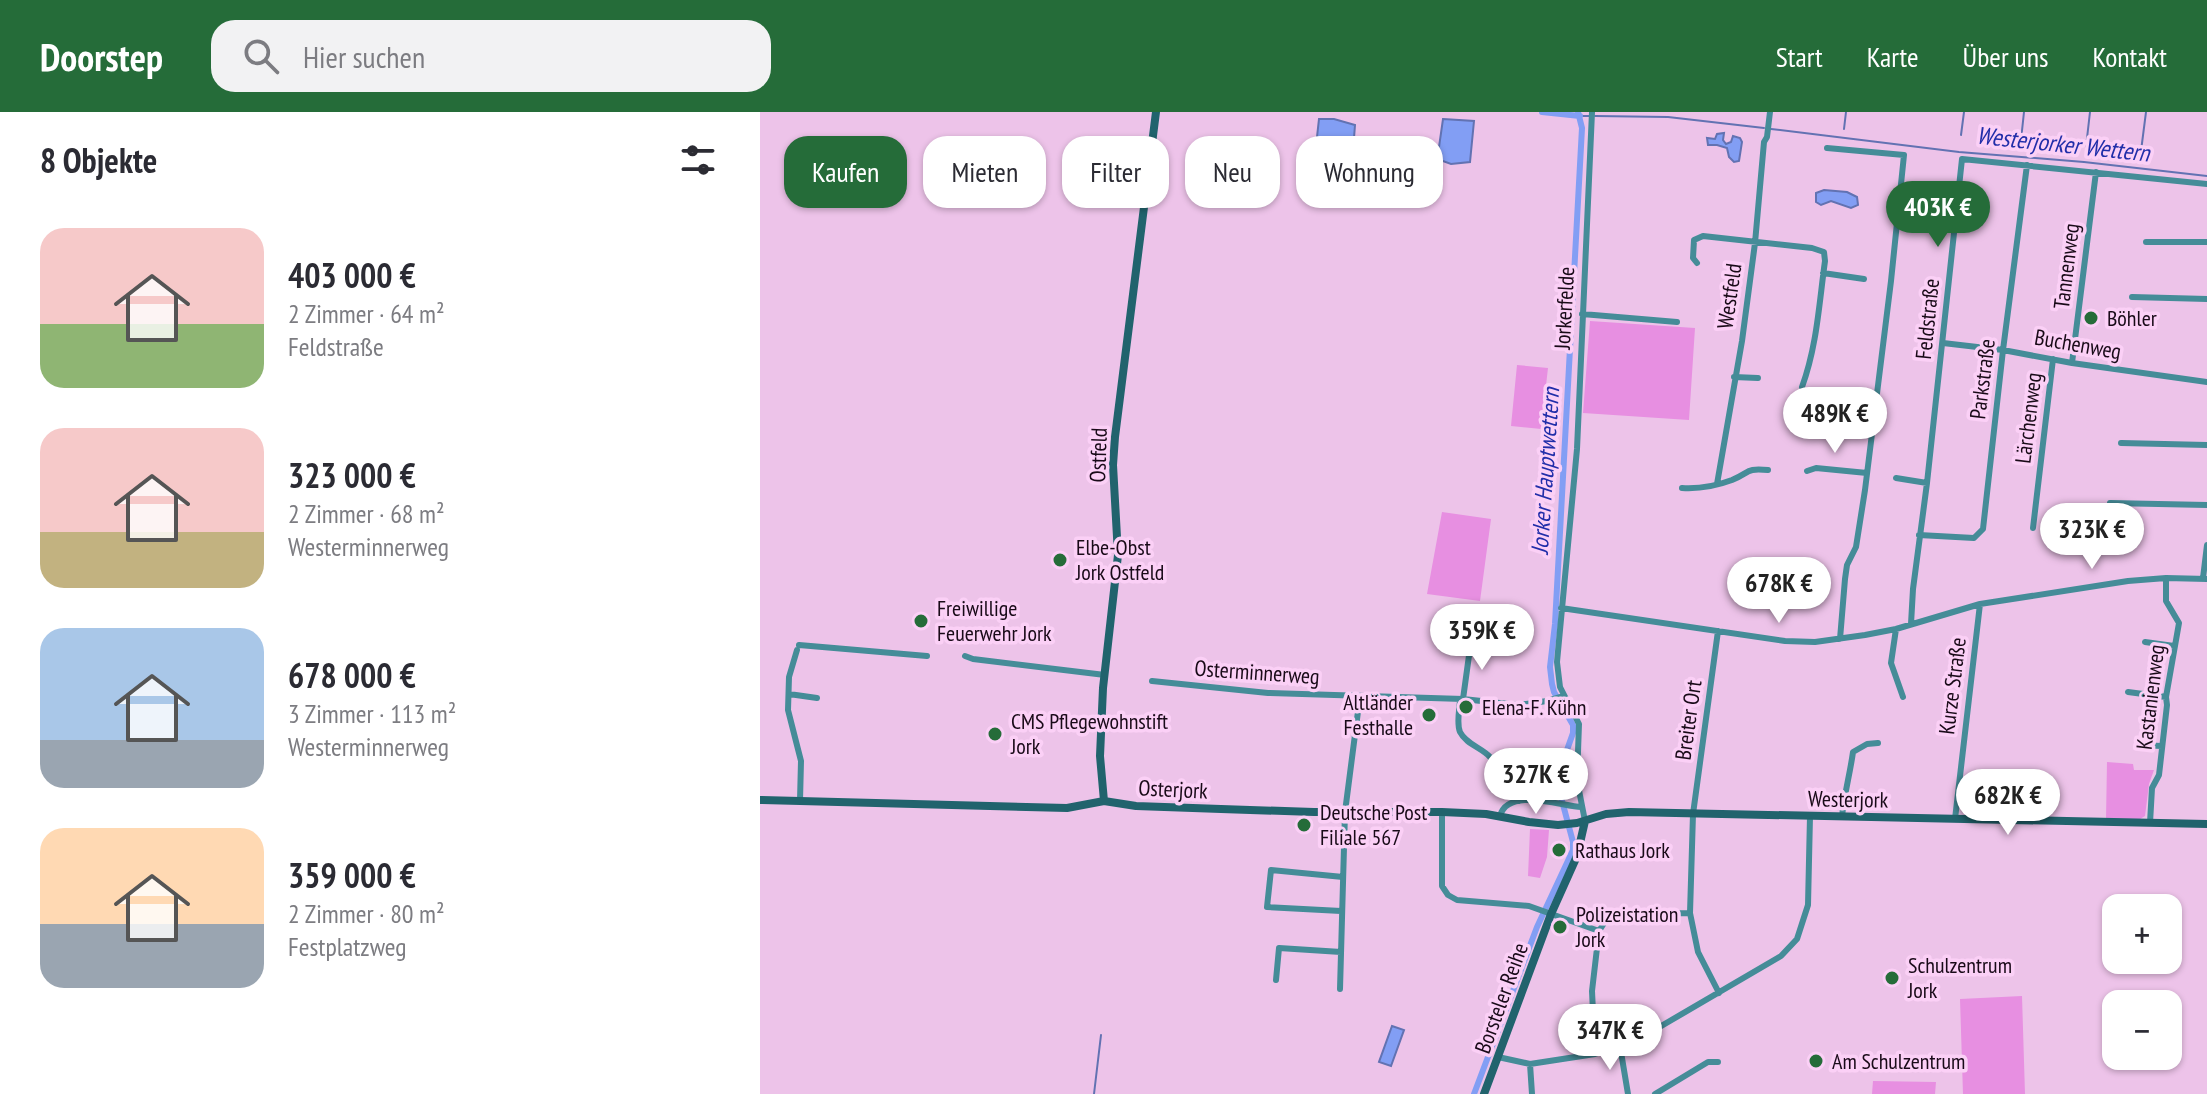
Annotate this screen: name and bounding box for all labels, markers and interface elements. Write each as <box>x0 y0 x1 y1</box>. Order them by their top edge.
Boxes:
search box <box>211 20 771 92</box>
text: Doorstep <box>40 32 163 81</box>
icon: search <box>239 34 283 78</box>
text: Hier suchen <box>303 37 425 76</box>
text: Start <box>1776 38 1823 75</box>
text: Karte <box>1867 38 1919 75</box>
text: Über uns <box>1963 38 2048 75</box>
text: Kontakt <box>2092 38 2167 75</box>
water label: Westerjorker Wettern <box>1975 120 2152 169</box>
chip: Kaufen <box>784 136 907 208</box>
chip: Mieten <box>923 136 1046 208</box>
chip: Filter <box>1062 136 1169 208</box>
chip: Neu <box>1185 136 1280 208</box>
chip: Wohnung <box>1296 136 1443 208</box>
text: 8 Objekte <box>40 138 157 182</box>
icon: filters <box>676 138 720 182</box>
pin: 403K € <box>1873 181 2003 249</box>
text: 403K € <box>1904 190 1972 223</box>
street label: Tannenweg <box>2047 222 2085 310</box>
text: 403 000 € <box>288 253 416 297</box>
icon: home <box>104 260 200 356</box>
street label: Westfeld <box>1711 261 1747 331</box>
street label: Jorkerfelde <box>1548 266 1580 351</box>
street label: Feldstraße <box>1909 277 1945 361</box>
text: 2 Zimmer · 64 m² <box>288 297 445 330</box>
place label: Böhler <box>2107 304 2157 332</box>
marker: Böhler <box>2082 309 2100 327</box>
street label: Buchenweg <box>2033 323 2123 365</box>
text: Feldstraße <box>288 330 384 363</box>
street label: Parkstraße <box>1963 337 2001 421</box>
street label: Lärchenweg <box>2009 371 2047 465</box>
water label: Jorker Hauptwettern <box>1524 385 1566 556</box>
pin: 489K € <box>1770 387 1900 455</box>
text: 489K € <box>1801 396 1869 429</box>
street label: Ostfeld <box>1083 427 1113 483</box>
text: 323 000 € <box>288 453 416 497</box>
icon: home <box>104 460 200 556</box>
text: 2 Zimmer · 68 m² <box>288 497 445 530</box>
pin: 323K € <box>2027 503 2157 571</box>
text: 323K € <box>2058 512 2126 545</box>
text: Westerminnerweg <box>288 530 449 563</box>
place label: Elbe-Obst Jork Ostfeld <box>1075 533 1164 586</box>
marker: Elbe-Obst Jork Ostfeld <box>1051 551 1069 569</box>
pin: 678K € <box>1714 557 1844 625</box>
text: 678K € <box>1745 566 1813 599</box>
place label: Freiwillige Feuerwehr Jork <box>937 594 1052 647</box>
pin: 359K € <box>1417 604 1547 672</box>
marker: Freiwillige Feuerwehr Jork <box>912 612 930 630</box>
text: 359K € <box>1448 613 1516 646</box>
street label: Kurze Straße <box>1932 636 1972 736</box>
street label: Kastanienweg <box>2130 643 2170 751</box>
text: 678 000 € <box>288 653 416 697</box>
street label: Osterminnerweg <box>1194 654 1320 690</box>
icon: home <box>104 660 200 756</box>
street label: Breiter Ort <box>1669 678 1707 762</box>
place label: Altländer Festhalle <box>1343 688 1413 741</box>
place label: Elena-F. Kühn <box>1482 693 1586 721</box>
text: 3 Zimmer · 113 m² <box>288 697 456 730</box>
marker: Elena-F. Kühn <box>1457 698 1475 716</box>
marker: Altländer Festhalle <box>1420 706 1438 724</box>
place label: CMS Pflegewohnstift Jork <box>1010 707 1168 760</box>
marker: CMS Pflegewohnstift Jork <box>986 725 1004 743</box>
text: Westerminnerweg <box>288 730 449 763</box>
pin: 327K € <box>1471 748 1601 816</box>
text: 327K € <box>1502 757 1570 790</box>
pin: 682K € <box>1943 769 2073 837</box>
street label: Osterjork <box>1138 773 1209 805</box>
text: 682K € <box>1974 778 2042 811</box>
street label: Westerjork <box>1808 784 1889 814</box>
place label: Deutsche Post Filiale 567 <box>1320 798 1427 851</box>
marker: Deutsche Post Filiale 567 <box>1295 816 1313 834</box>
place label: Rathaus Jork <box>1575 836 1670 864</box>
marker: Rathaus Jork <box>1550 841 1568 859</box>
text: 359 000 € <box>288 853 416 897</box>
icon: home <box>104 860 200 956</box>
map controls <box>2102 894 2182 1070</box>
button: + <box>2102 894 2182 974</box>
text: 2 Zimmer · 80 m² <box>288 897 445 930</box>
place label: Polizeistation Jork <box>1575 900 1678 953</box>
marker: Polizeistation Jork <box>1551 918 1569 936</box>
text: Festplatzweg <box>288 930 407 963</box>
street label: Borsteler Reihe <box>1468 939 1534 1057</box>
place label: Schulzentrum Jork <box>1907 951 2012 1004</box>
marker: Schulzentrum Jork <box>1883 969 1901 987</box>
button: − <box>2102 990 2182 1070</box>
pin: 347K € <box>1545 1004 1675 1072</box>
text: 347K € <box>1576 1013 1644 1046</box>
place label: Am Schulzentrum <box>1832 1047 1965 1075</box>
marker: Am Schulzentrum <box>1807 1052 1825 1070</box>

